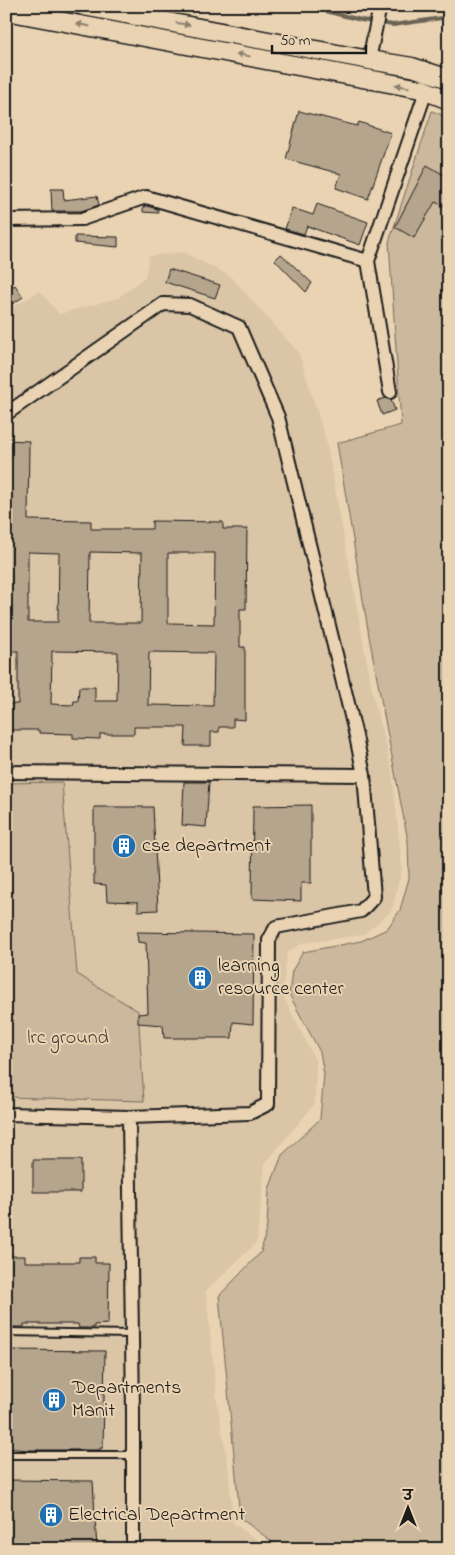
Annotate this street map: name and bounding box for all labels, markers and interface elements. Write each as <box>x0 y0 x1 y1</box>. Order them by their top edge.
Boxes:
one-way arrow <box>75 21 91 29</box>
one-way arrow <box>175 21 191 29</box>
scale bar <box>272 22 366 54</box>
text: 50 m <box>280 30 311 52</box>
one-way arrow <box>234 51 250 59</box>
one-way arrow <box>394 81 410 89</box>
place label: cse department <box>142 832 271 861</box>
building icon: cse department <box>111 833 137 859</box>
place label: learning resource center <box>218 952 345 1004</box>
building icon: learning resource center <box>187 965 213 991</box>
park label: lrc ground <box>27 1024 109 1054</box>
place label: Departments Manit <box>71 1374 181 1426</box>
building icon: Departments Manit <box>41 1387 67 1413</box>
north arrow <box>382 1482 432 1532</box>
text: उ <box>401 1486 414 1507</box>
place label: Electrical Department <box>68 1501 245 1530</box>
building icon: Electrical Department <box>38 1502 64 1528</box>

